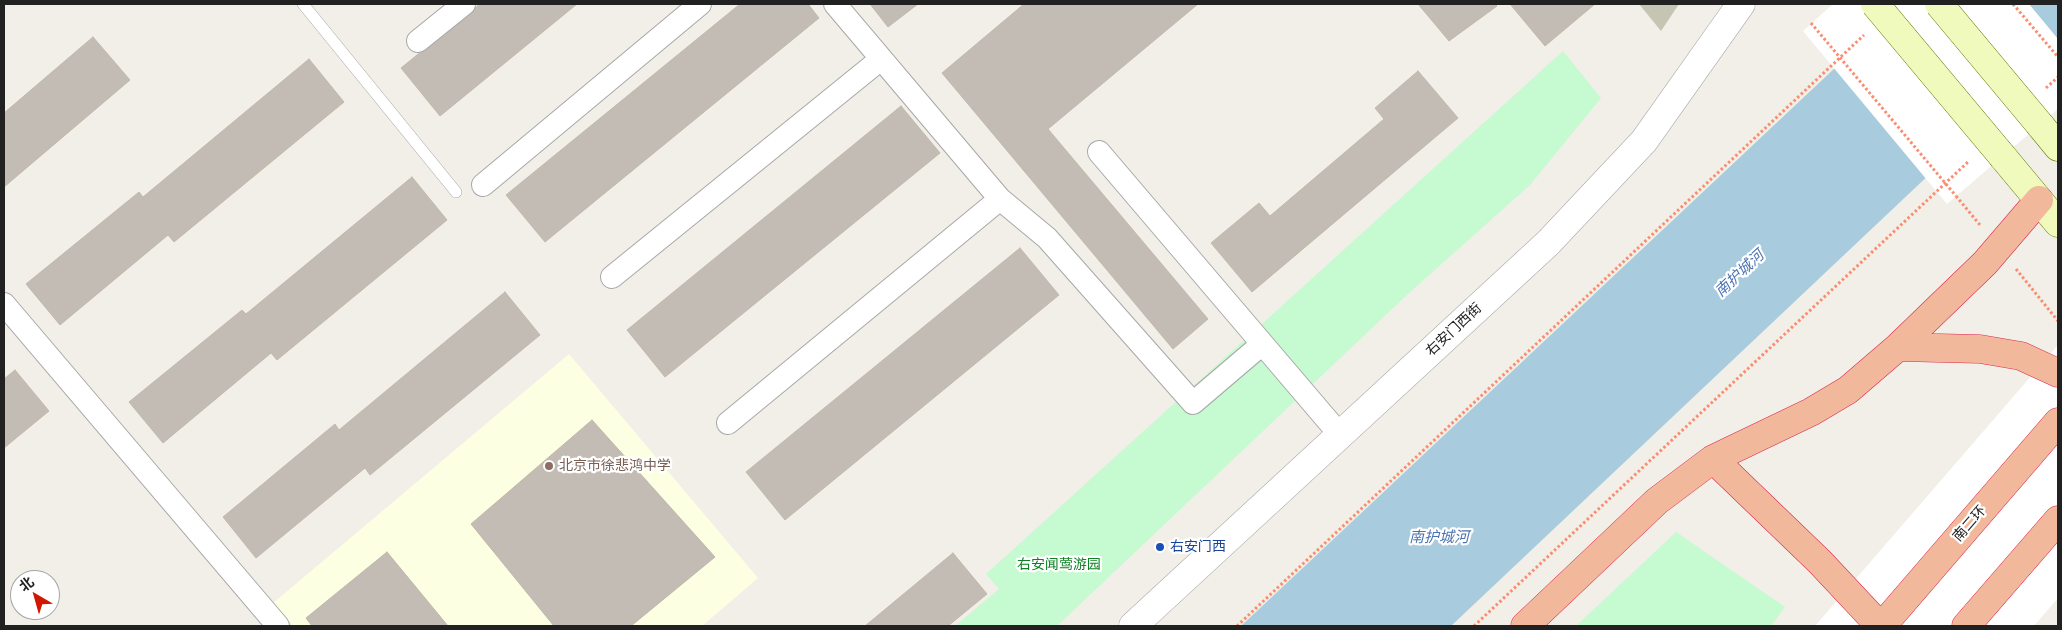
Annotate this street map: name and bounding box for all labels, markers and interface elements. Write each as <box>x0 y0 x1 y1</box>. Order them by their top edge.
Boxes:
water label: 南护城河 <box>1712 247 1768 301</box>
street label: 右安门西街 <box>1423 300 1485 360</box>
place label: 北京市徐悲鸿中学 <box>559 458 671 474</box>
marker: 北京市徐悲鸿中学 <box>543 460 555 472</box>
street label: 南二环 <box>1950 503 1990 545</box>
water label: 南护城河 <box>1409 529 1469 547</box>
place label: 右安门西 <box>1170 539 1226 555</box>
marker: 右安门西 <box>1154 541 1166 553</box>
park label: 右安闻莺游园 <box>1017 557 1101 573</box>
north arrow <box>10 570 60 620</box>
text: 北 <box>15 573 37 595</box>

